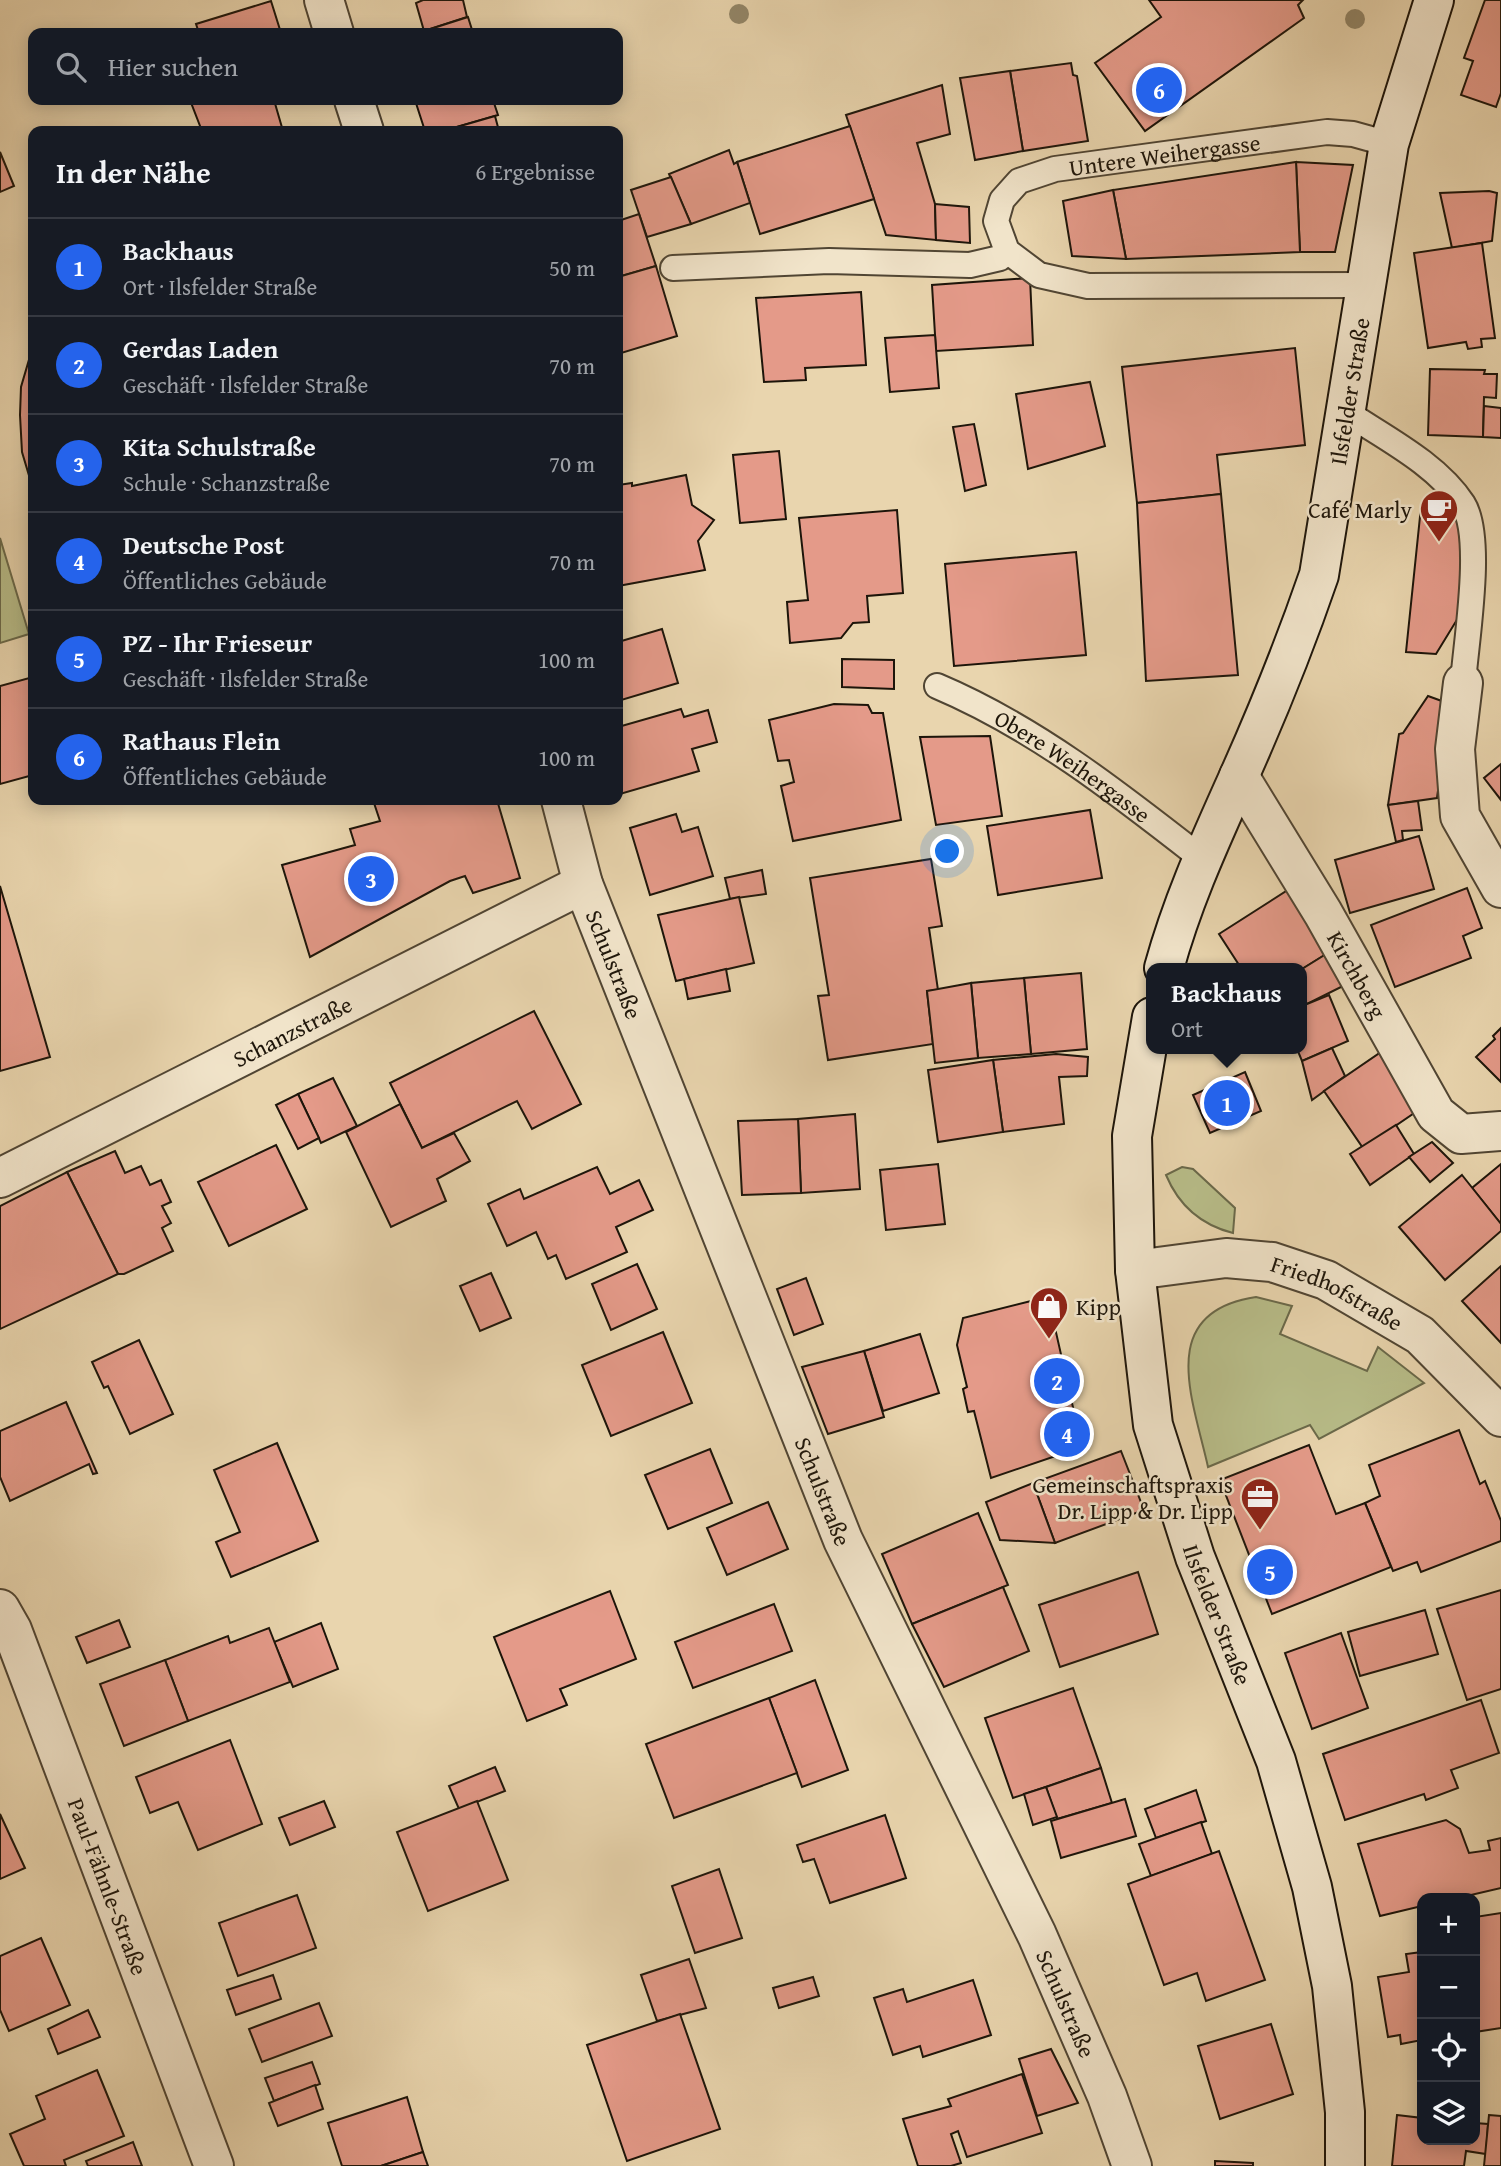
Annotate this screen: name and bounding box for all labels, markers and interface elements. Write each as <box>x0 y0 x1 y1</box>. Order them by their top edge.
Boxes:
search box <box>28 28 623 105</box>
text: Hier suchen <box>108 47 238 86</box>
icon: search <box>52 48 90 86</box>
pin: 6 <box>1136 64 1182 116</box>
street label: Untere Weihergasse <box>1067 125 1262 183</box>
text: In der Nähe <box>56 150 211 194</box>
text: 6 Ergebnisse <box>475 155 595 188</box>
text: Backhaus <box>123 231 234 270</box>
text: 1 <box>73 251 85 284</box>
text: 50 m <box>549 251 595 284</box>
text: Ort · Ilsfelder Straße <box>123 270 317 303</box>
street label: Ilsfelder Straße <box>1321 315 1377 467</box>
text: Gerdas Laden <box>123 329 278 368</box>
text: 2 <box>73 349 85 382</box>
text: 70 m <box>549 349 595 382</box>
text: Geschäft · Ilsfelder Straße <box>123 368 368 401</box>
text: Kita Schulstraße <box>123 427 316 466</box>
text: 3 <box>73 447 85 480</box>
text: 70 m <box>549 447 595 480</box>
text: Schule · Schanzstraße <box>123 466 330 499</box>
cafe icon: Café Marly <box>1418 488 1460 543</box>
place label: Café Marly <box>1308 493 1413 526</box>
text: Deutsche Post <box>123 525 284 564</box>
text: 4 <box>73 545 85 578</box>
text: 70 m <box>549 545 595 578</box>
text: Öffentliches Gebäude <box>123 564 327 597</box>
text: PZ - Ihr Frieseur <box>123 623 312 662</box>
text: 5 <box>73 643 85 676</box>
text: 100 m <box>538 643 595 676</box>
text: Geschäft · Ilsfelder Straße <box>123 662 368 695</box>
street label: Obere Weihergasse <box>989 701 1158 830</box>
text: Rathaus Flein <box>123 721 281 760</box>
text: 6 <box>73 741 85 774</box>
text: 100 m <box>538 741 595 774</box>
text: Öffentliches Gebäude <box>123 760 327 793</box>
your location <box>930 834 964 868</box>
pin: 3 <box>348 853 394 905</box>
street label: Schulstraße <box>578 905 651 1023</box>
street label: Kirchberg <box>1320 925 1396 1025</box>
popup <box>1146 963 1307 1054</box>
text: Backhaus <box>1171 973 1282 1012</box>
street label: Schanzstraße <box>227 987 357 1075</box>
text: Ort <box>1171 1012 1203 1045</box>
pin: 1 <box>1204 1077 1250 1129</box>
street label: Friedhofstraße <box>1267 1246 1410 1338</box>
shop icon: Kipp <box>1028 1285 1070 1340</box>
place label: Kipp <box>1076 1290 1121 1323</box>
pin: 2 <box>1034 1355 1080 1407</box>
pin: 4 <box>1044 1408 1090 1460</box>
street label: Schulstraße <box>787 1432 860 1551</box>
place label: Gemeinschaftspraxis Dr. Lipp & Dr. Lipp <box>1032 1468 1233 1527</box>
office icon: Gemeinschaftspraxis Dr. Lipp & Dr. Lipp <box>1239 1476 1281 1531</box>
street label: Ilsfelder Straße <box>1175 1540 1261 1690</box>
pin: 5 <box>1247 1546 1293 1598</box>
street label: Paul-Fähnle-Straße <box>60 1793 157 1980</box>
map controls <box>1417 1893 1480 2145</box>
button: + <box>1417 1893 1480 1956</box>
street label: Schulstraße <box>1029 1944 1105 2062</box>
button: − <box>1417 1956 1480 2019</box>
button: locate <box>1417 2019 1480 2082</box>
button: layers <box>1417 2082 1480 2145</box>

